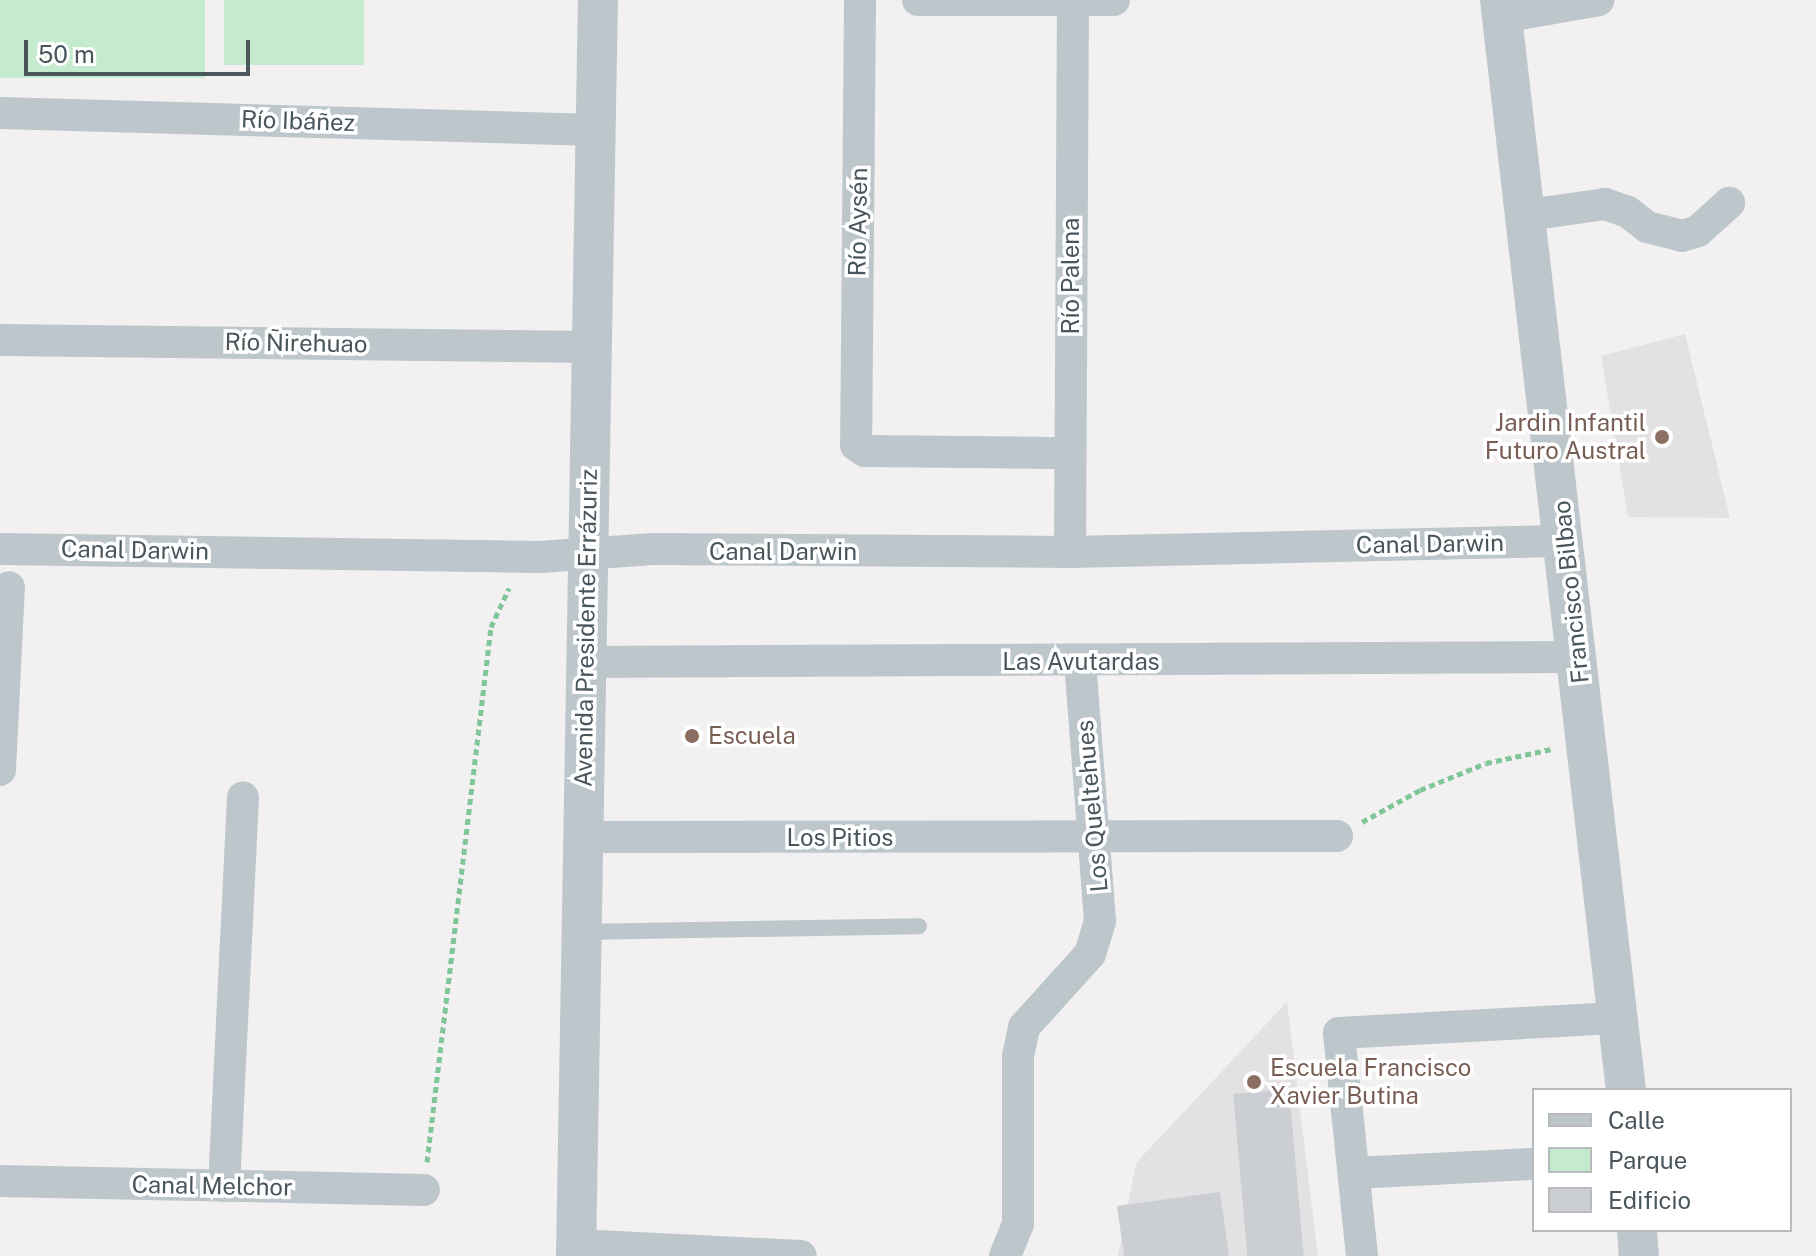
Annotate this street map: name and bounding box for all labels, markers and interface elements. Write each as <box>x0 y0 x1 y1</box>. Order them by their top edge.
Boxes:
scale bar <box>28 24 254 74</box>
text: 50 m <box>38 40 95 68</box>
street label: Río Ibáñez <box>240 105 356 137</box>
street label: Río Aysén <box>843 167 873 277</box>
street label: Río Palena <box>1057 218 1085 334</box>
street label: Río Ñirehuao <box>224 327 368 359</box>
place label: Jardin Infantil Futuro Austral <box>1485 409 1646 465</box>
marker: Jardin Infantil Futuro Austral <box>1653 428 1671 446</box>
street label: Avenida Presidente Errázuriz <box>569 468 603 788</box>
street label: Francisco Bilbao <box>1547 499 1595 685</box>
street label: Canal Darwin <box>1356 528 1504 560</box>
street label: Canal Darwin <box>61 534 209 566</box>
street label: Canal Darwin <box>709 538 857 566</box>
street label: Las Avutardas <box>1002 648 1160 676</box>
street label: Los Queltehues <box>1070 719 1114 893</box>
place label: Escuela <box>708 722 796 750</box>
marker: Escuela <box>683 727 701 745</box>
street label: Los Pitios <box>787 824 893 852</box>
place label: Escuela Francisco Xavier Butina <box>1270 1054 1471 1110</box>
marker: Escuela Francisco Xavier Butina <box>1245 1073 1263 1091</box>
legend <box>1532 1088 1792 1232</box>
text: Calle <box>1608 1106 1665 1134</box>
text: Parque <box>1608 1146 1687 1174</box>
street label: Canal Melchor <box>131 1170 293 1202</box>
text: Edificio <box>1608 1186 1691 1214</box>

